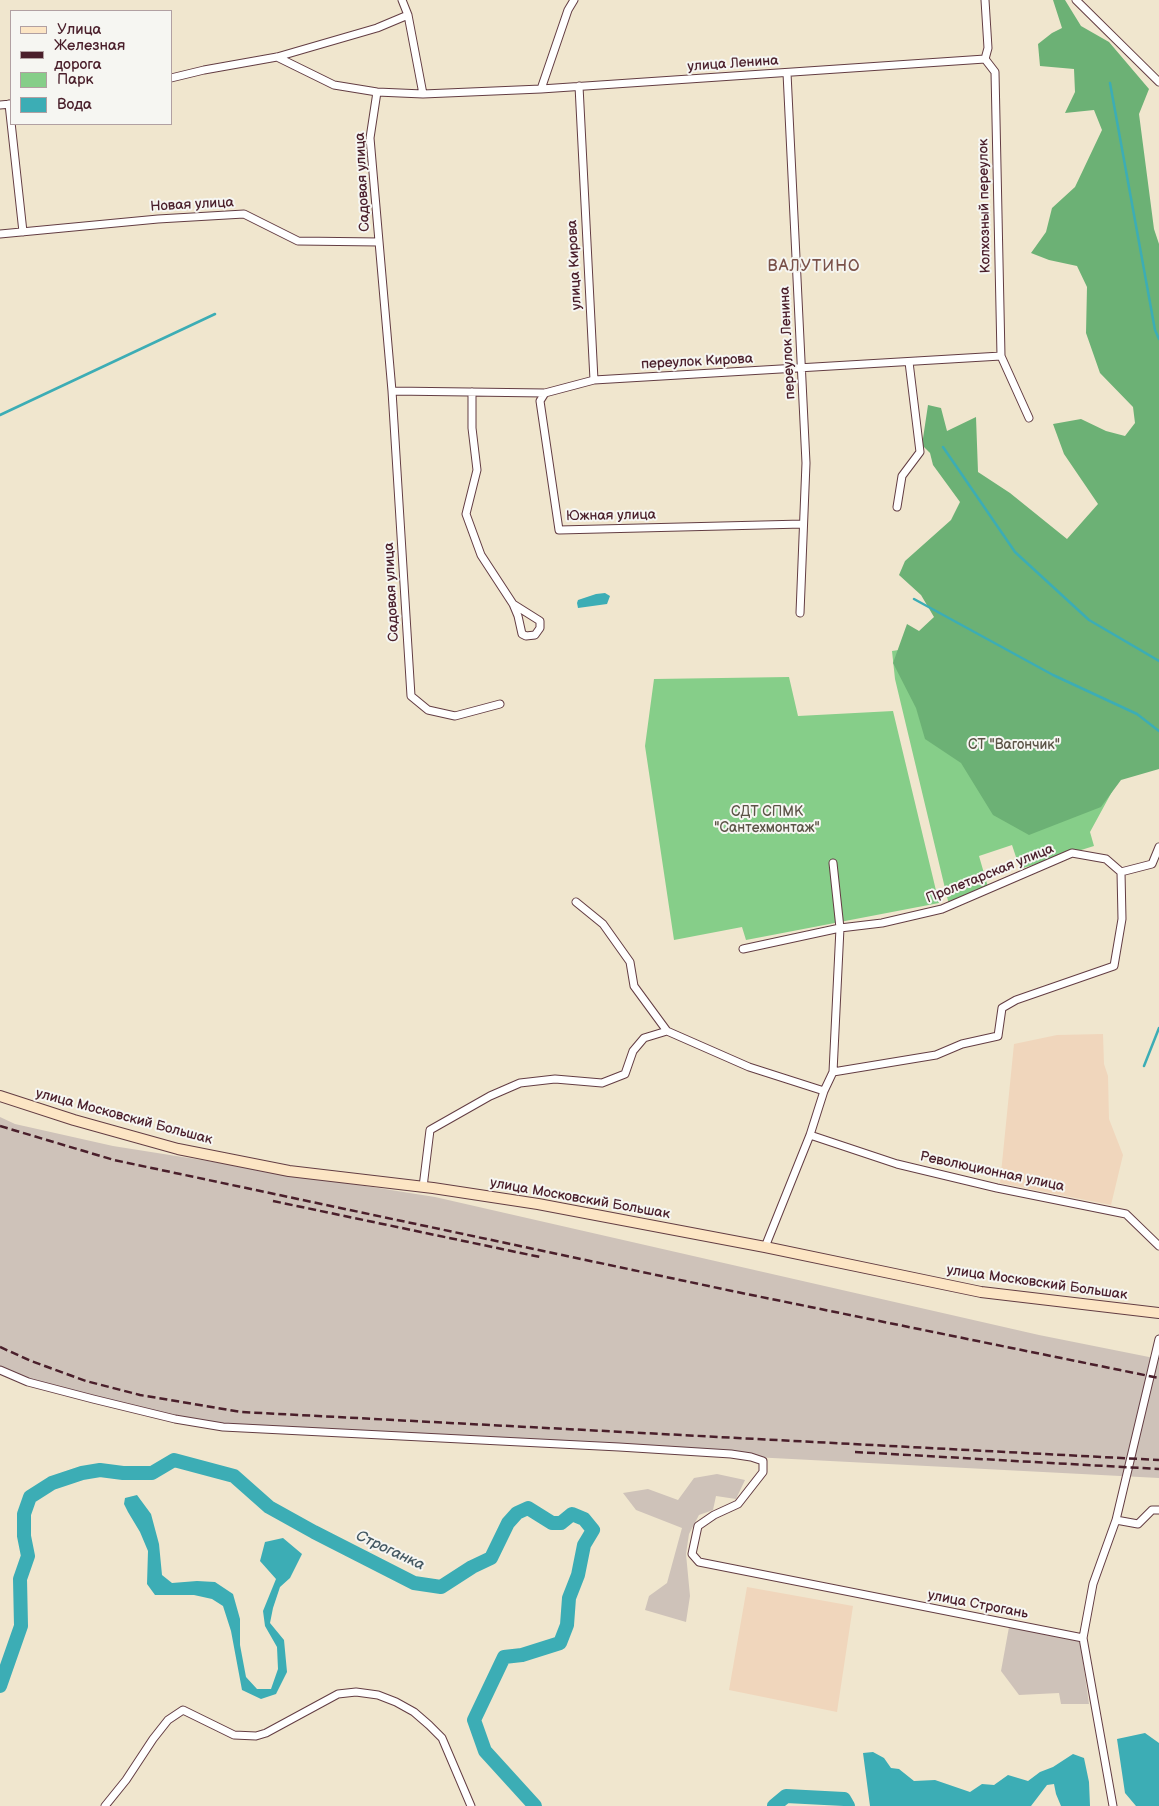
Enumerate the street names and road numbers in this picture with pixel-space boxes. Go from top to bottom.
street label: улица Ленина [687,52,779,76]
street label: Садовая улица [352,132,374,232]
street label: Колхозный переулок [975,138,995,274]
street label: Новая улица [150,194,234,216]
street label: улица Кирова [564,220,586,310]
street label: переулок Ленина [777,286,799,400]
street label: переулок Кирова [641,351,753,373]
street label: Южная улица [566,507,656,525]
street label: Садовая улица [381,542,403,642]
street label: Пролетарская улица [924,841,1056,907]
street label: улица Московский Большак [34,1085,214,1149]
street label: Революционная улица [918,1148,1066,1196]
street label: улица Московский Большак [489,1175,671,1223]
street label: улица Московский Большак [946,1262,1128,1304]
street label: улица Строгань [926,1587,1030,1623]

